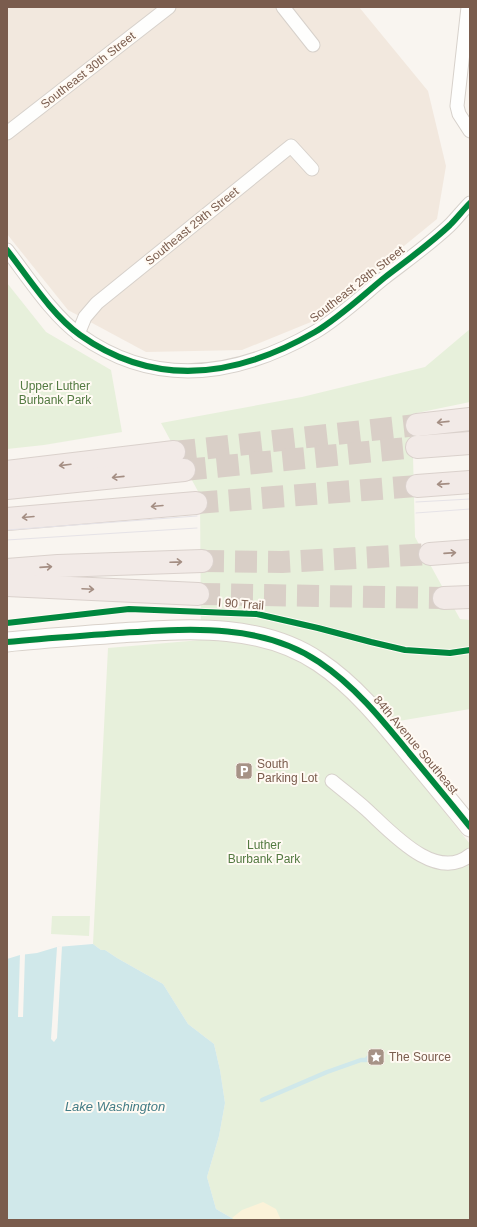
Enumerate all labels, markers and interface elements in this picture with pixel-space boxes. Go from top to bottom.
street label: Southeast 30th Street [38,28,139,111]
street label: Southeast 29th Street [142,184,242,268]
street label: Southeast 28th Street [307,242,408,325]
park label: Upper Luther Burbank Park [19,379,92,407]
one-way arrow [437,418,450,425]
one-way arrow [59,461,72,469]
one-way arrow [112,473,125,480]
one-way arrow [437,480,450,487]
one-way arrow [151,502,164,510]
one-way arrow [22,513,35,520]
one-way arrow [443,549,456,556]
one-way arrow [169,558,182,566]
one-way arrow [39,563,52,571]
one-way arrow [81,585,94,592]
street label: I 90 Trail [218,595,264,613]
street label: 84th Avenue Southeast [371,693,462,797]
place label: South Parking Lot [257,757,318,785]
parking icon: South Parking Lot [234,761,254,781]
park label: Luther Burbank Park [228,838,301,866]
place icon: The Source [366,1047,386,1067]
place label: The Source [389,1050,451,1064]
water label: Lake Washington [65,1099,165,1114]

